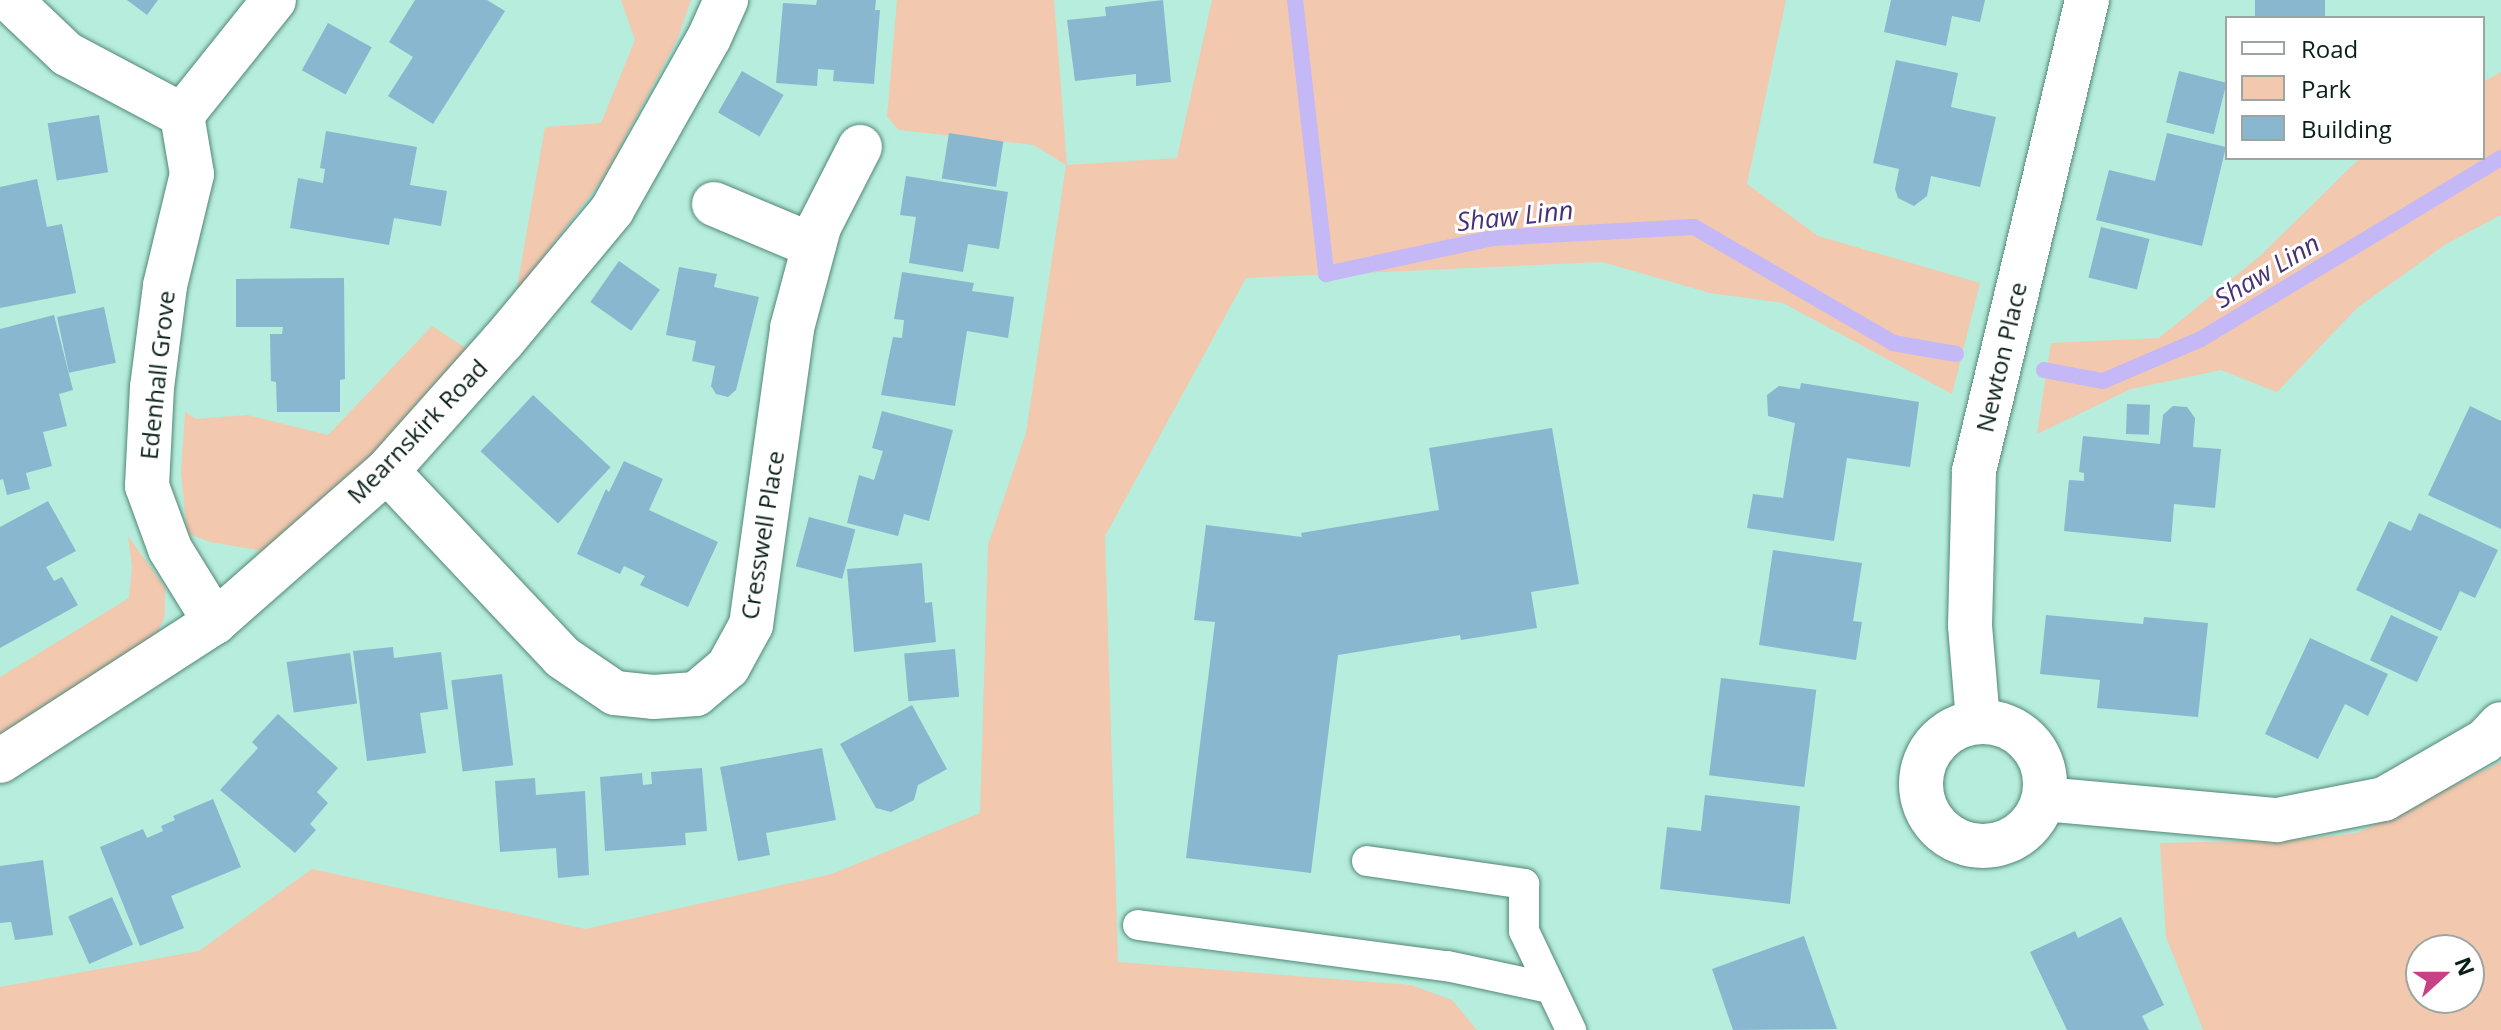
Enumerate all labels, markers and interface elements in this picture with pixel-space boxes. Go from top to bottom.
legend [2225,16,2485,160]
text: Road [2301,32,2358,65]
text: Park [2301,72,2351,105]
text: Building [2301,112,2392,145]
water label: Shaw Linn [1455,194,1575,238]
water label: Shaw Linn [2209,227,2325,315]
street label: Newton Place [1970,279,2032,435]
street label: Edenhall Grove [134,289,180,461]
street label: Mearnskirk Road [341,353,493,509]
street label: Cresswell Place [734,449,790,621]
north arrow [2405,934,2485,1014]
text: N [2448,952,2483,980]

